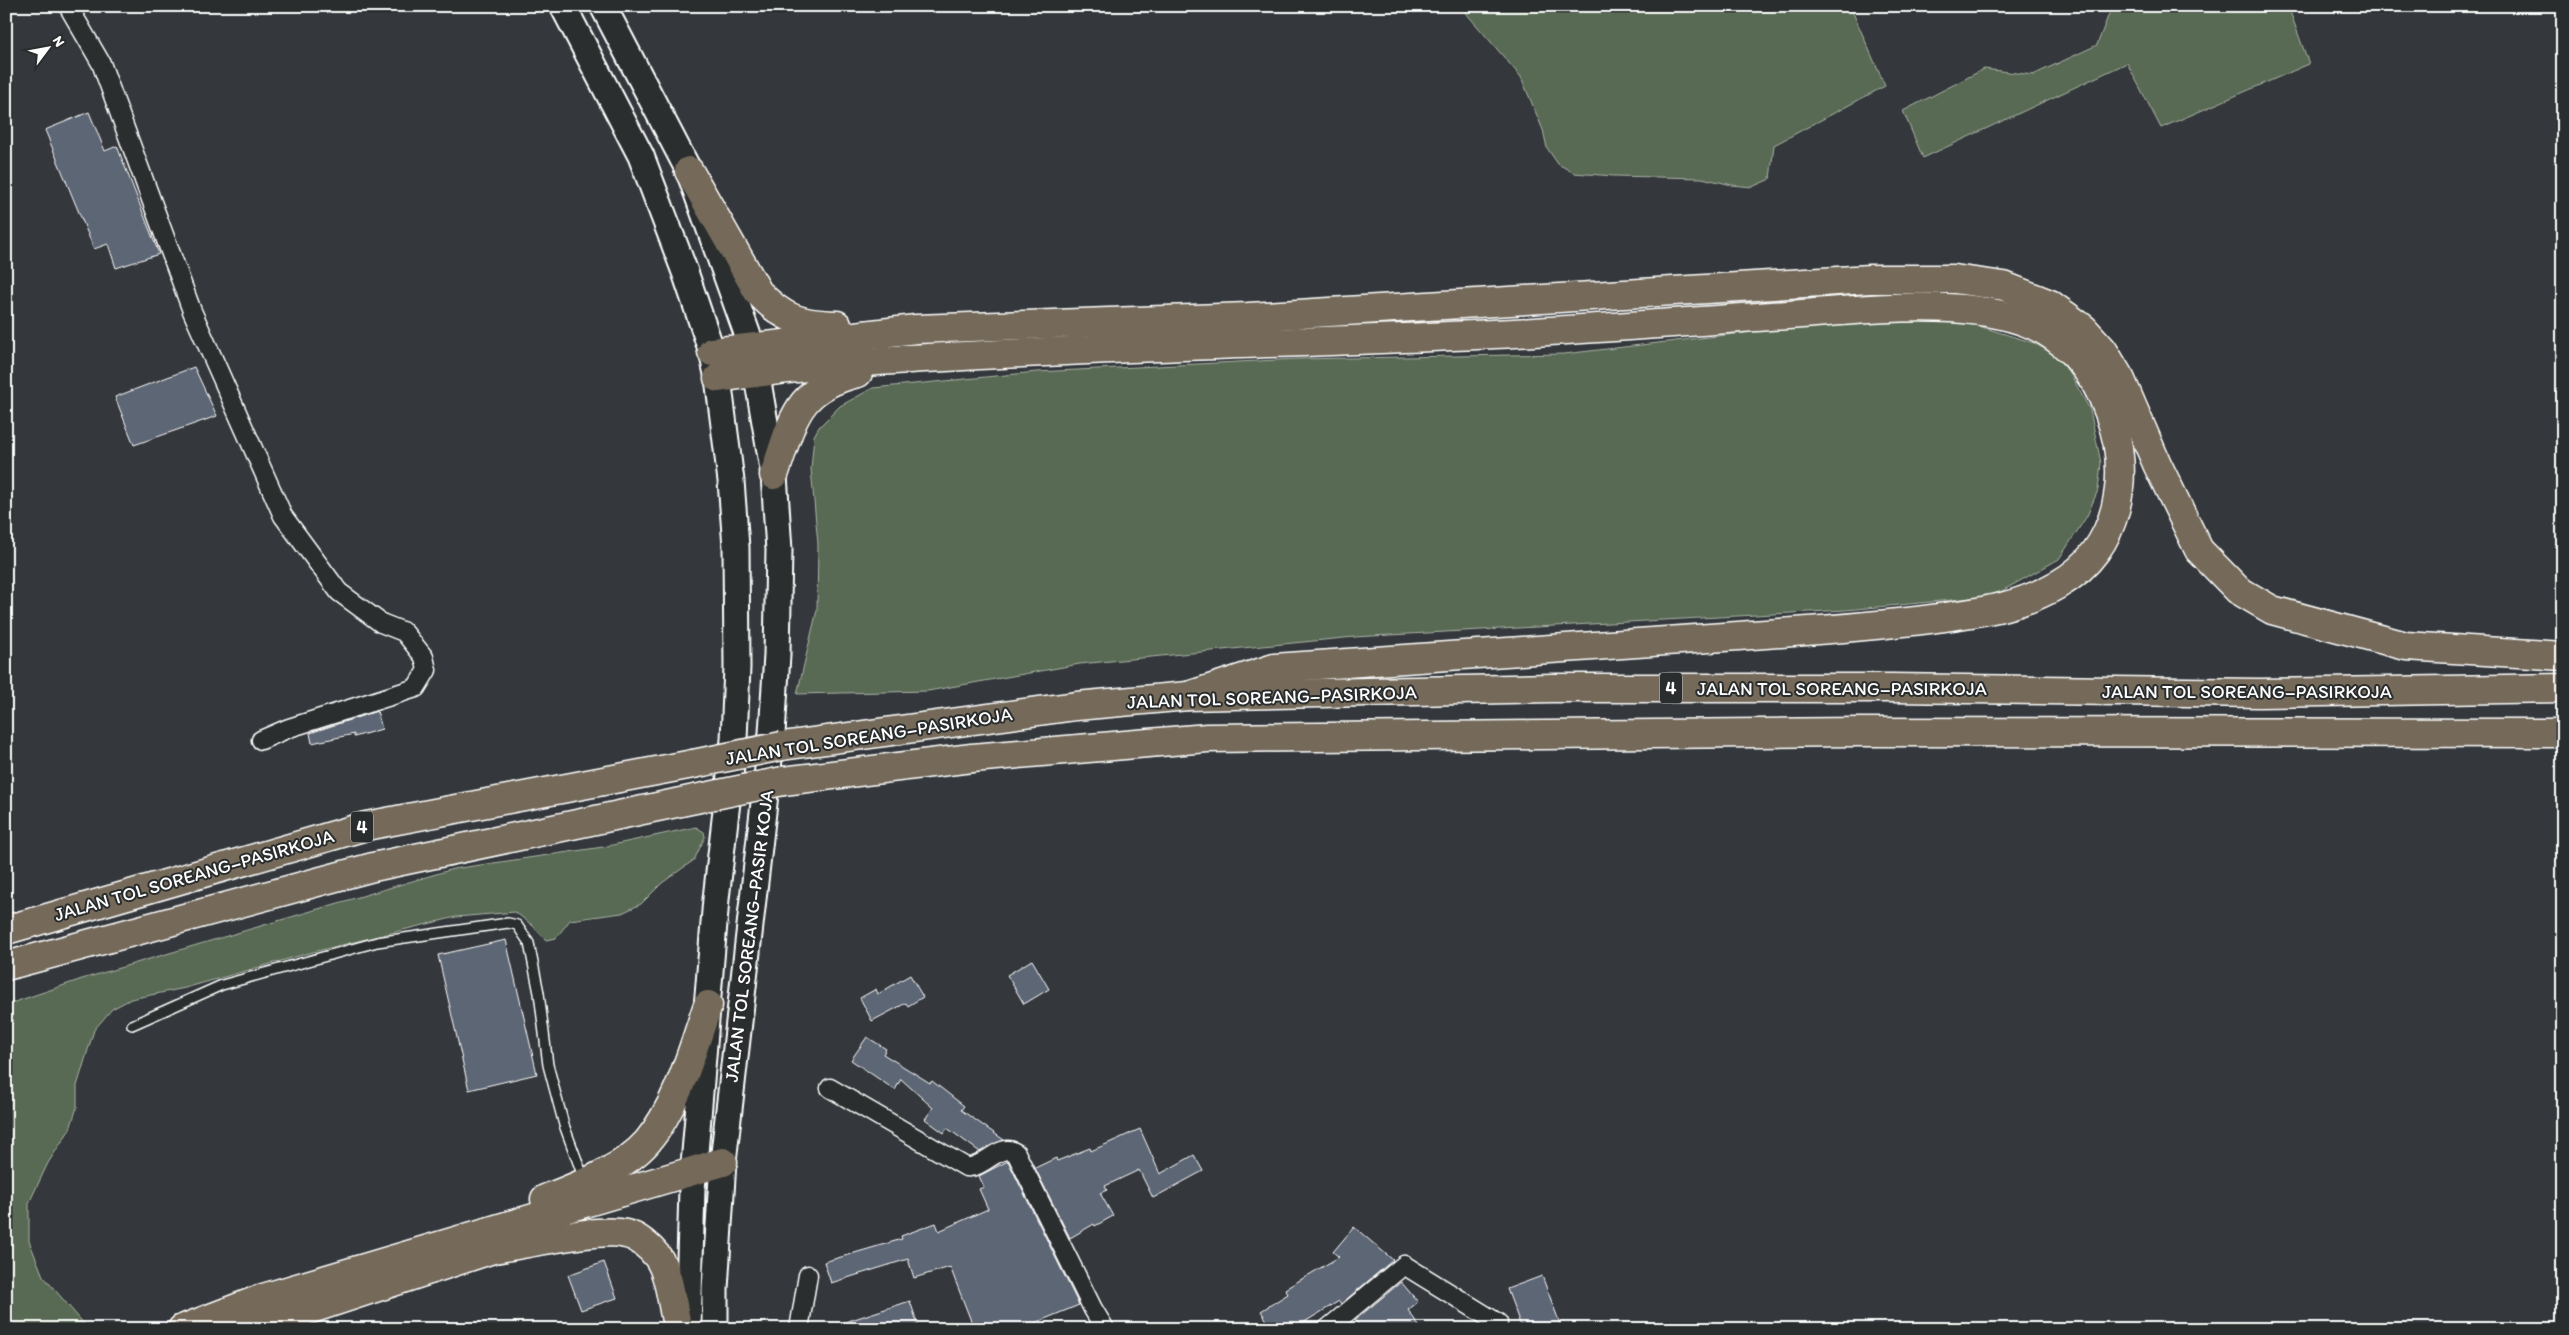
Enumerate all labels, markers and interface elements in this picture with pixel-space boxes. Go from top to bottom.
north arrow [22,22,72,72]
text: N [49,33,68,50]
road number: 4 [1660,672,1682,704]
street label: JALAN TOL SOREANG–PASIRKOJA [1697,677,1987,700]
street label: JALAN TOL SOREANG–PASIRKOJA [1127,680,1417,714]
street label: JALAN TOL SOREANG–PASIRKOJA [2102,680,2392,703]
street label: JALAN TOL SOREANG–PASIRKOJA [724,702,1014,770]
street label: JALAN TOL SOREANG–PASIR KOJA [720,789,778,1083]
road number: 4 [351,812,373,842]
street label: JALAN TOL SOREANG–PASIRKOJA [51,824,337,926]

